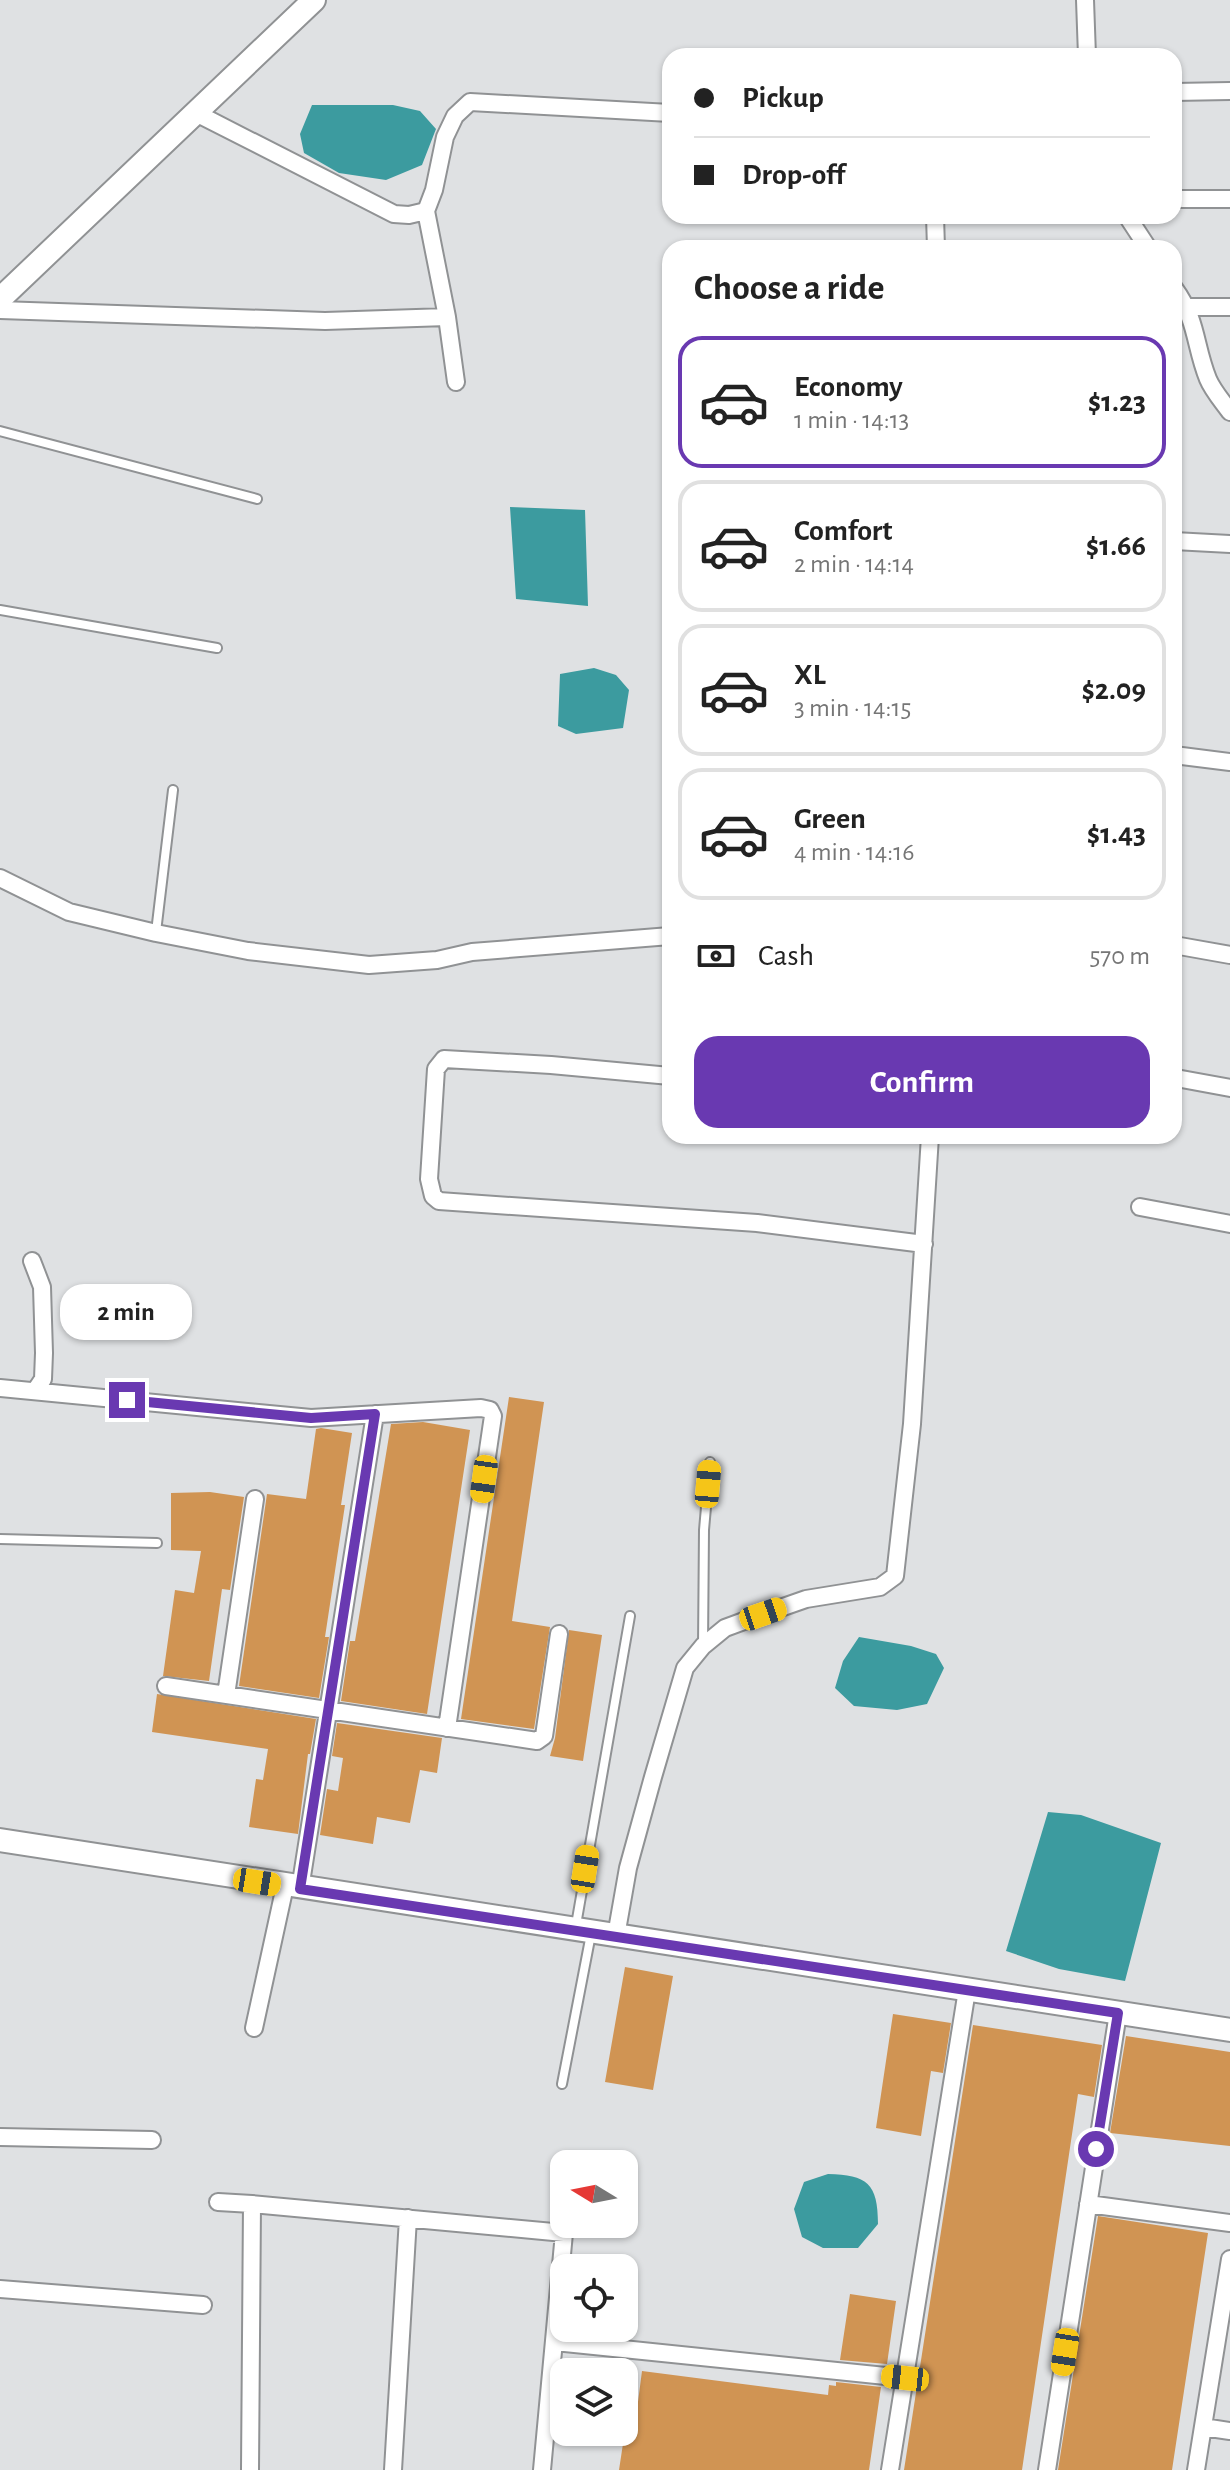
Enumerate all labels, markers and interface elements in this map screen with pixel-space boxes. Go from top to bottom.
text: Pickup [742,83,824,113]
text: Drop-off [742,160,845,190]
text: Choose a ride [694,270,884,306]
icon: car [698,366,770,438]
text: Economy [794,372,903,402]
text: $1.23 [1088,387,1146,417]
text: 1 min · 14:13 [794,407,909,433]
icon: car [698,510,770,582]
text: Comfort [794,516,893,546]
text: $1.66 [1086,531,1146,561]
text: 2 min · 14:14 [794,551,914,577]
icon: car [698,654,770,726]
text: XL [794,660,826,690]
text: $2.09 [1081,675,1146,705]
text: 3 min · 14:15 [794,695,911,721]
icon: car [698,798,770,870]
text: Green [794,804,866,834]
text: $1.43 [1087,819,1146,849]
text: 4 min · 14:16 [794,839,914,865]
icon: cash [694,934,738,978]
text: Cash [758,941,814,971]
text: 570 m [1089,943,1150,969]
button: Confirm [694,1036,1150,1128]
callout: 2 min [61,1284,193,1340]
text: 2 min [97,1299,155,1325]
route end [109,1382,145,1418]
car [469,1454,499,1504]
car [694,1459,722,1509]
car [736,1595,790,1633]
car [569,1843,601,1895]
car [231,1866,283,1898]
route start [1078,2131,1114,2167]
north arrow [550,2150,638,2238]
map controls [550,2150,638,2446]
button: locate [550,2254,638,2342]
car [1049,2326,1081,2378]
button: layers [550,2358,638,2446]
car [880,2364,930,2392]

